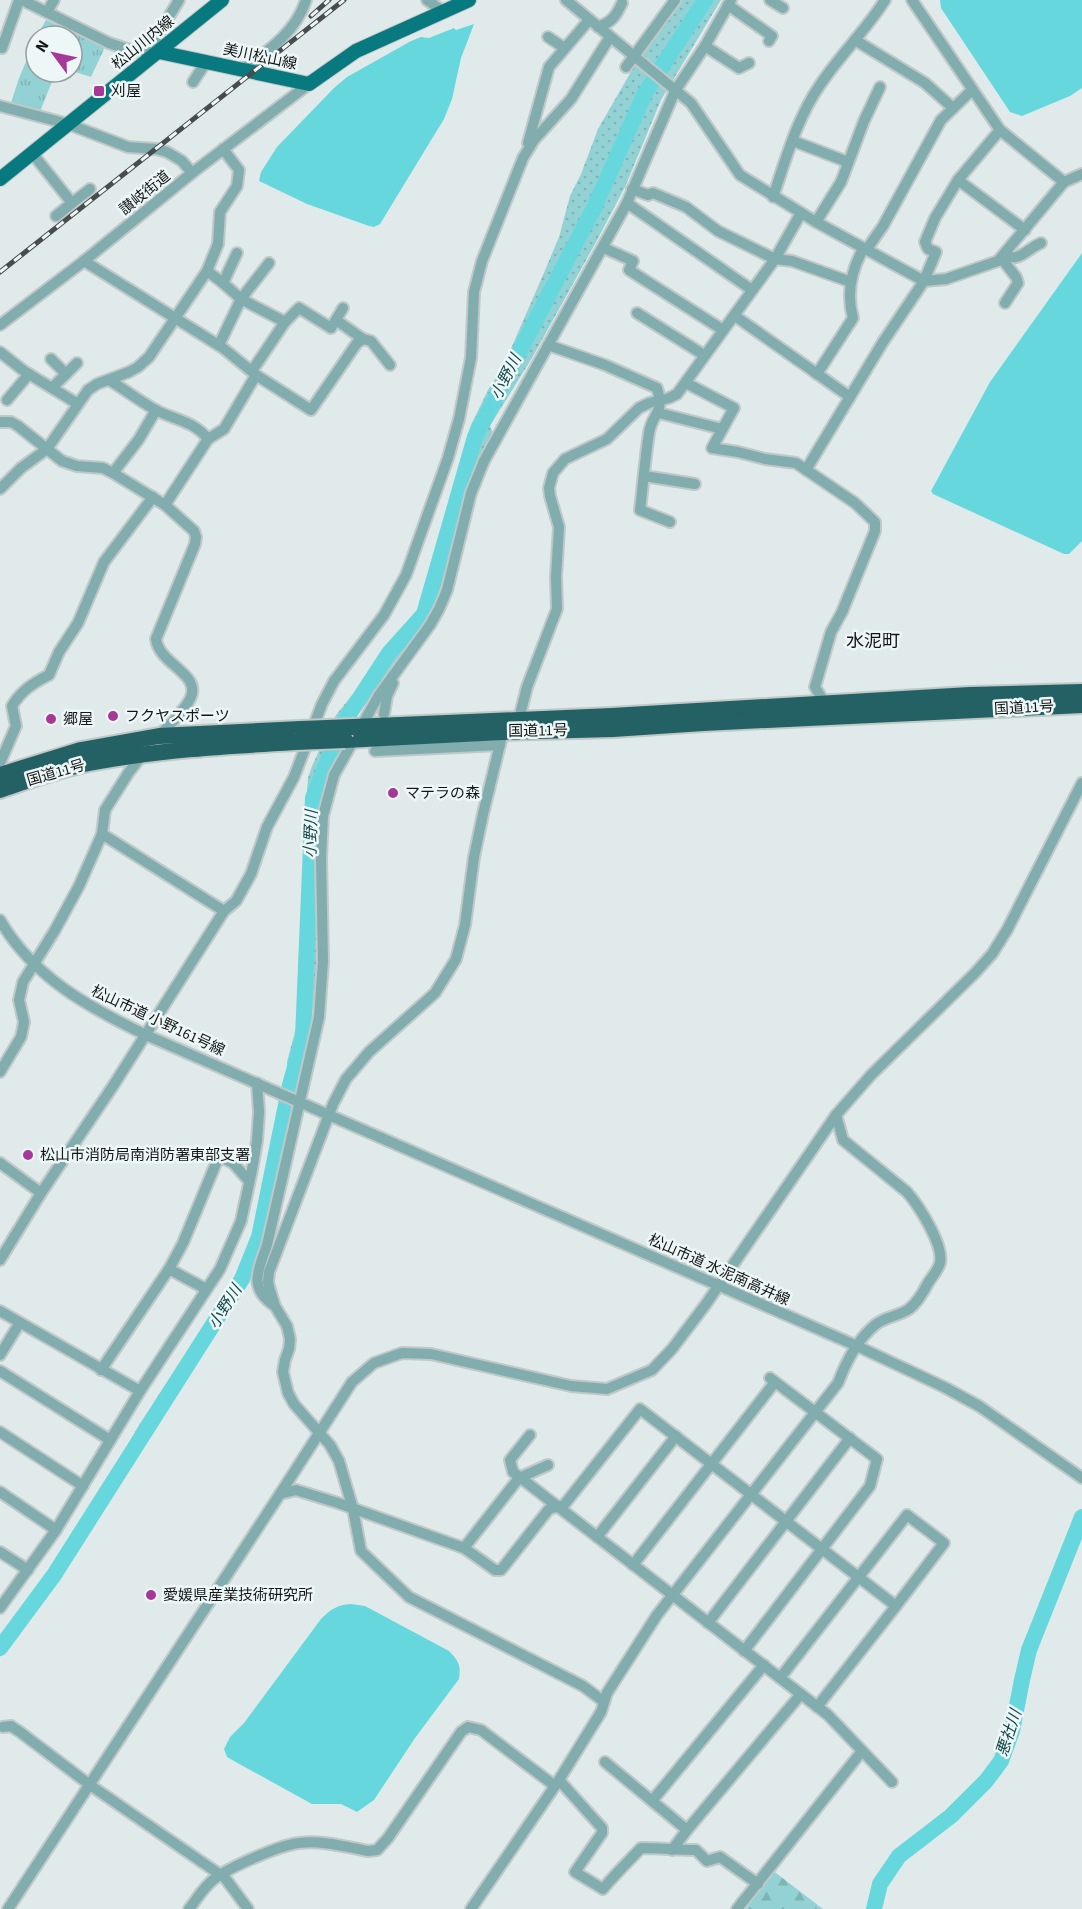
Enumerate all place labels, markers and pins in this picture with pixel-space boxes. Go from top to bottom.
place label: 刈屋 [111,81,141,102]
marker: 刈屋 [92,84,106,98]
place label: フクヤスポーツ [125,706,230,727]
place label: 郷屋 [63,709,93,730]
marker: フクヤスポーツ [106,709,120,723]
marker: 郷屋 [44,712,58,726]
place label: マテラの森 [405,783,480,804]
marker: マテラの森 [386,786,400,800]
place label: 松山市消防局南消防署東部支署 [40,1145,250,1166]
marker: 松山市消防局南消防署東部支署 [21,1148,35,1162]
place label: 愛媛県産業技術研究所 [163,1585,313,1606]
marker: 愛媛県産業技術研究所 [144,1588,158,1602]

